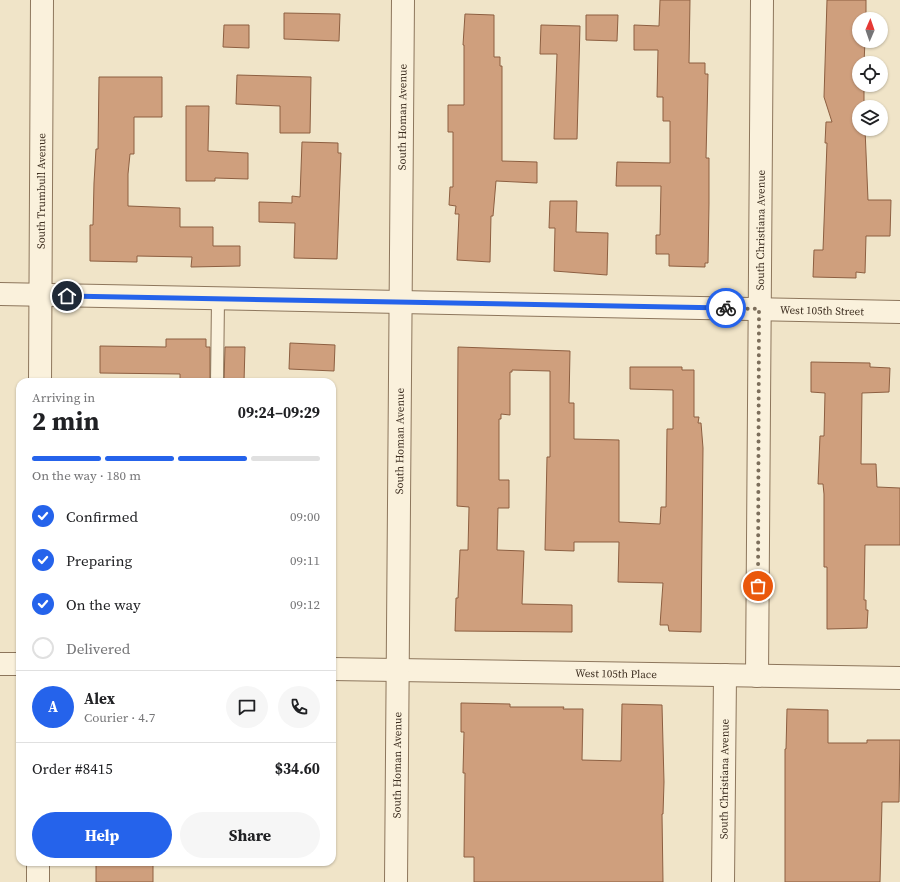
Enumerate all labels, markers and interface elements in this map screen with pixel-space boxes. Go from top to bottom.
north arrow [852,12,888,48]
map controls [852,12,888,136]
button: locate [852,56,888,92]
street label: South Homan Avenue [394,63,410,170]
button: layers [852,100,888,136]
street label: South Trumbull Avenue [33,133,49,249]
street label: South Christiana Avenue [752,169,768,290]
pin [50,279,84,313]
icon: home [56,285,78,307]
courier [706,288,746,328]
icon: bike [715,297,737,319]
street label: West 105th Street [780,302,864,319]
street label: South Homan Avenue [392,387,407,494]
text: Arriving in [32,389,95,406]
text: 09:24–09:29 [238,402,320,423]
text: 2 min [32,403,99,439]
text: On the way · 180 m [32,467,141,484]
icon: check [32,505,54,527]
text: Confirmed [66,506,138,527]
text: 09:00 [290,508,320,525]
icon: check [32,549,54,571]
text: Preparing [66,550,132,571]
text: 09:11 [290,552,320,569]
pin [741,569,775,603]
icon: bag [747,575,769,597]
icon: check [32,593,54,615]
text: On the way [66,594,141,615]
text: 09:12 [290,596,320,613]
text: Delivered [66,638,130,659]
street label: West 105th Place [575,665,657,682]
button: chat [226,686,268,728]
button: phone [278,686,320,728]
text: Alex [84,688,115,709]
text: A [48,696,58,717]
text: Courier · 4.7 [84,709,155,726]
street label: South Homan Avenue [389,711,405,818]
street label: South Christiana Avenue [716,718,732,839]
text: Order #8415 [32,758,113,779]
text: $34.60 [275,758,320,779]
button: Help [32,812,172,858]
button: Share [180,812,320,858]

